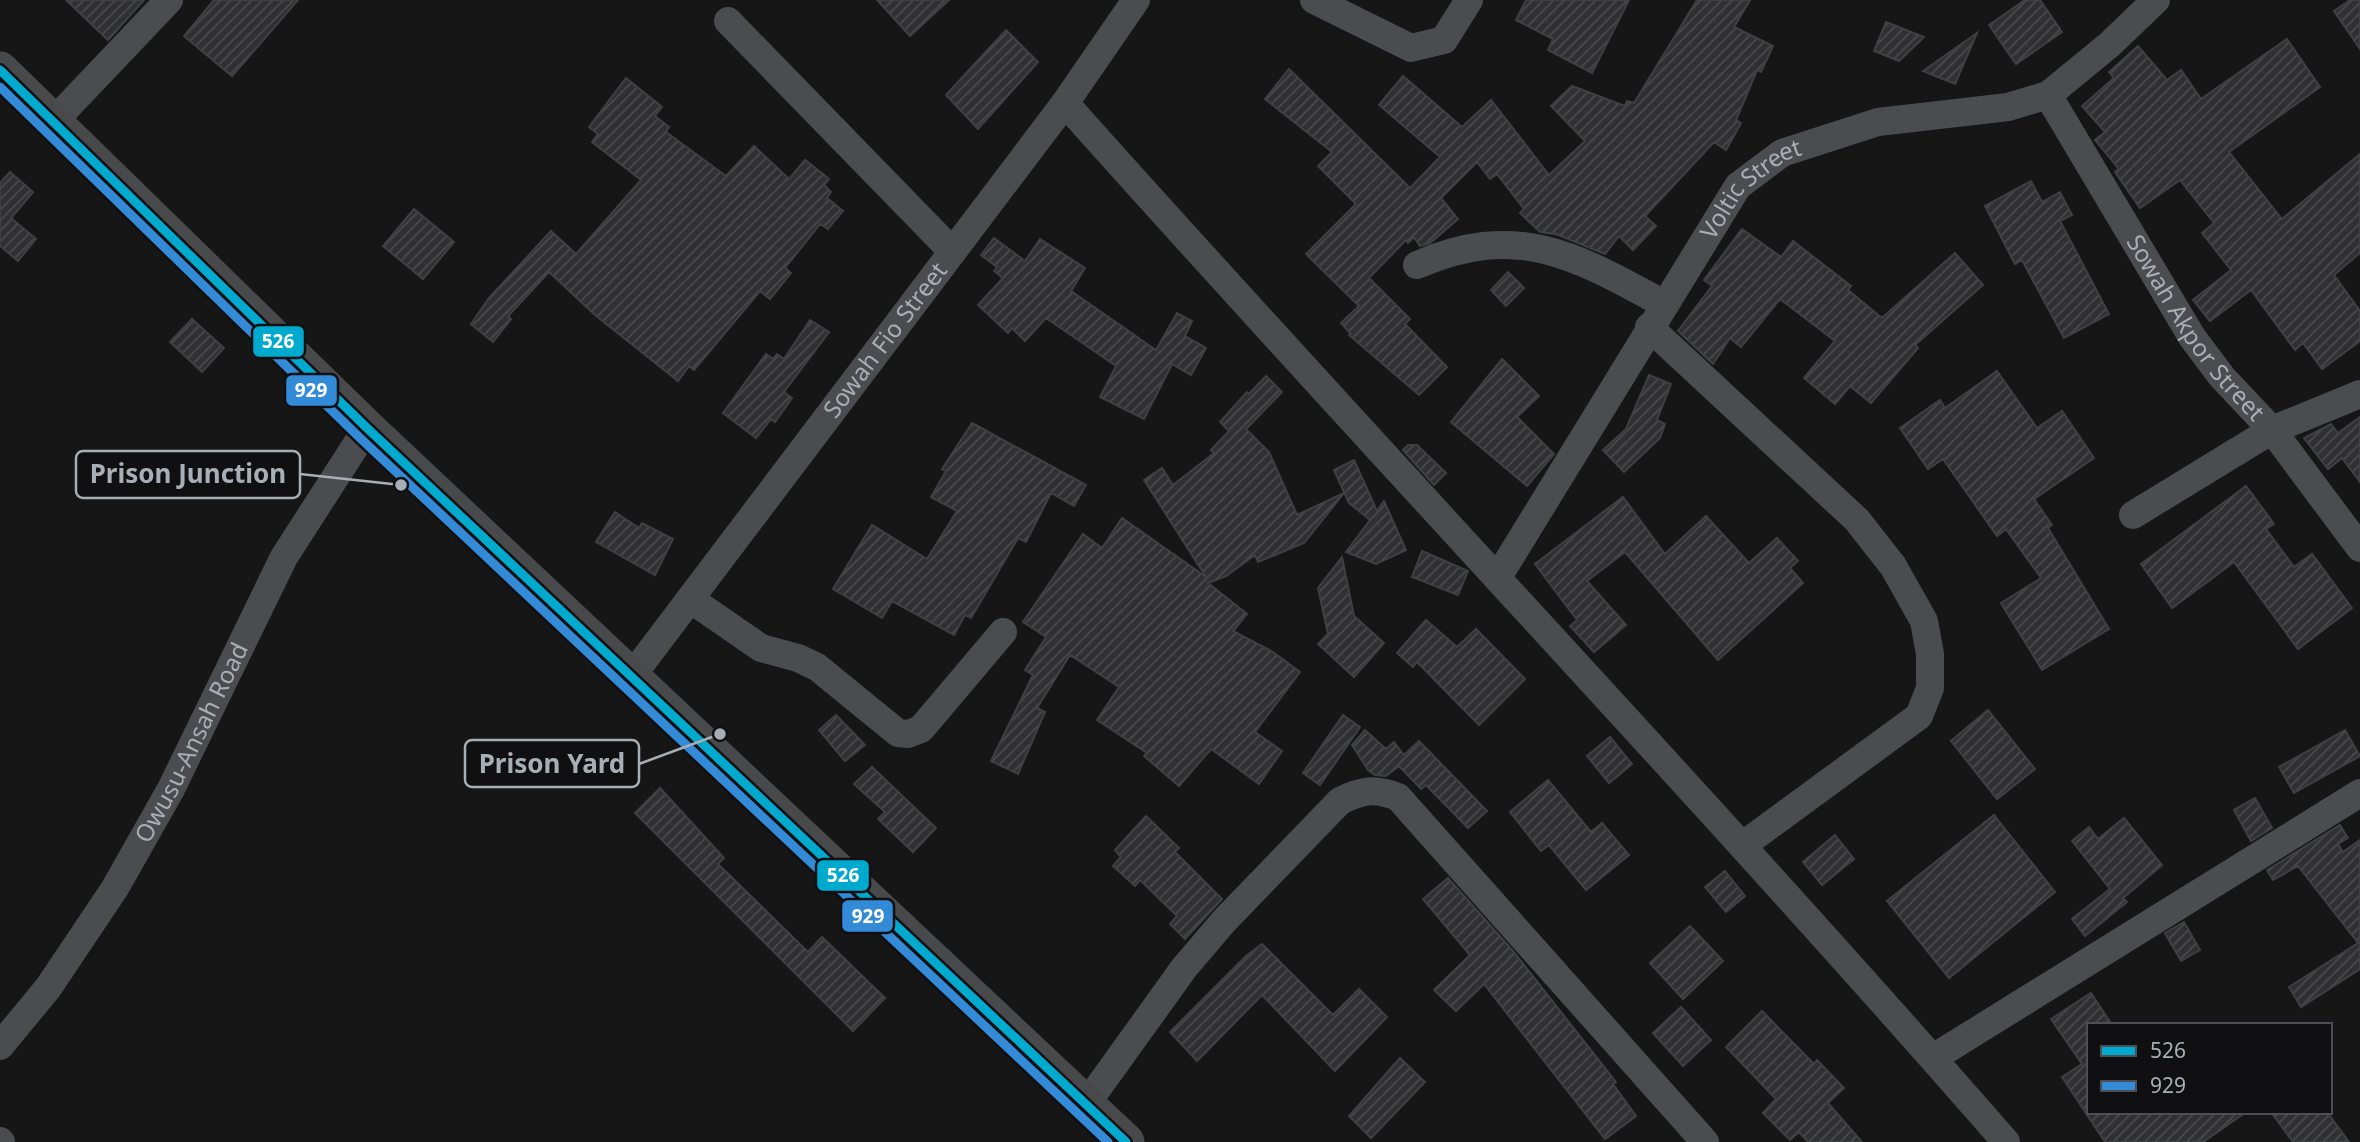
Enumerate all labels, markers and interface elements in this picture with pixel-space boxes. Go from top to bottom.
street label: Voltic Street [1691,130,1805,245]
street label: Sowah Akpor Street [2120,228,2273,428]
street label: Sowah Fio Street [815,255,954,424]
line badge: 526 [252,325,305,358]
text: 526 [262,328,294,354]
line badge: 929 [285,374,338,407]
text: 929 [295,377,327,403]
callout: Prison Junction [76,451,300,498]
text: Prison Junction [90,455,286,491]
street label: Owusu-Ansah Road [126,637,255,848]
callout: Prison Yard [465,740,639,787]
text: Prison Yard [479,745,625,781]
line badge: 526 [816,859,870,892]
text: 526 [827,862,859,888]
line badge: 929 [841,899,894,933]
text: 929 [852,903,884,929]
legend [2087,1023,2332,1114]
text: 526 [2150,1036,2186,1064]
text: 929 [2150,1071,2186,1099]

